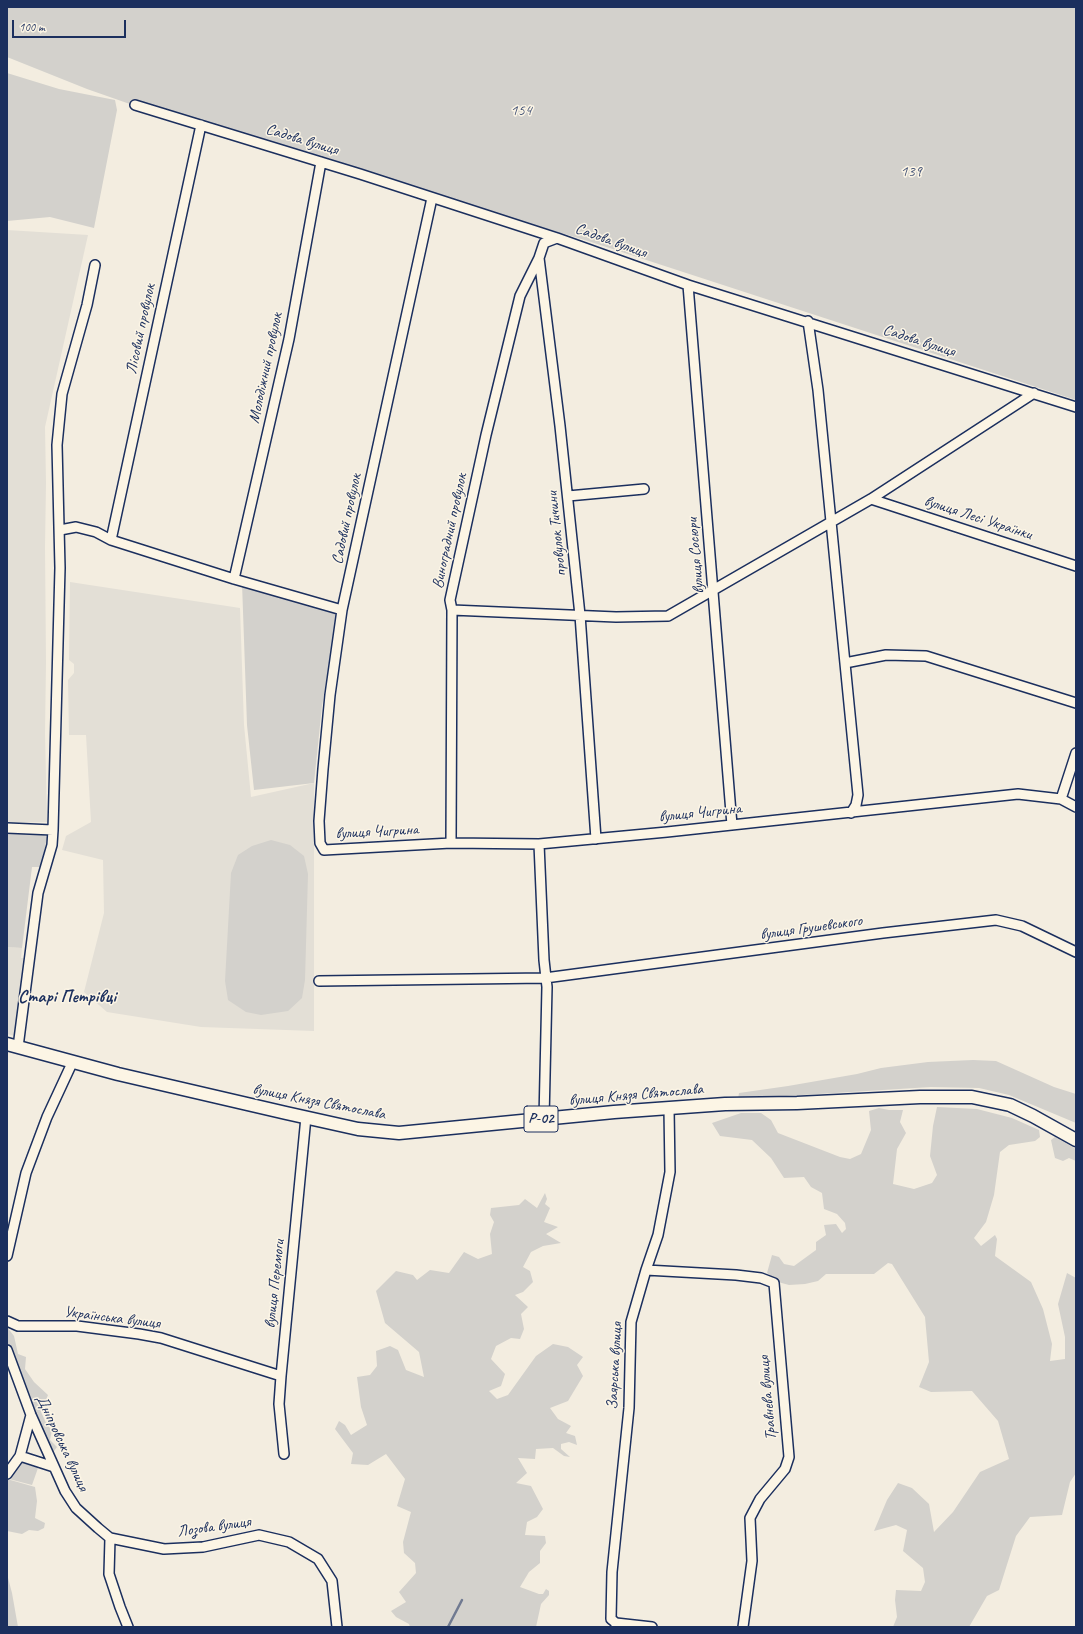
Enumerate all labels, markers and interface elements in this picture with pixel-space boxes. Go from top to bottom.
scale bar [14,12,128,38]
text: 100 m [19,19,45,35]
park label: 154 [510,101,532,121]
street label: Садова вулиця [263,120,341,160]
park label: 139 [900,162,922,182]
street label: Садова вулиця [573,219,649,263]
street label: Лісовий провулок [122,282,160,376]
street label: Молодіжний провулок [245,311,287,425]
street label: Садова вулиця [880,320,958,362]
street label: Садовий провулок [328,472,366,566]
street label: Виноградний провулок [428,472,472,590]
street label: провулок Тичини [543,491,571,577]
street label: вулиця Лесі Українки [922,492,1034,544]
street label: вулиця Сосюри [683,517,709,595]
street label: вулиця Чигрина [658,799,742,827]
street label: вулиця Чигрина [335,820,419,844]
street label: вулиця Грушевського [759,911,863,945]
district label: Старі Петрівці [18,986,116,1008]
street label: вулиця Князя Святослава [251,1080,387,1124]
street label: вулиця Князя Святослава [568,1080,704,1110]
road number: Р-02 [524,1106,558,1132]
street label: вулиця Перемоги [261,1239,289,1329]
street label: Українська вулиця [63,1303,161,1333]
street label: Заярська вулиця [603,1322,627,1410]
street label: Травнева вулиця [755,1355,781,1441]
street label: Дніпровська вулиця [31,1392,93,1494]
street label: Лозова вулиця [176,1512,252,1542]

